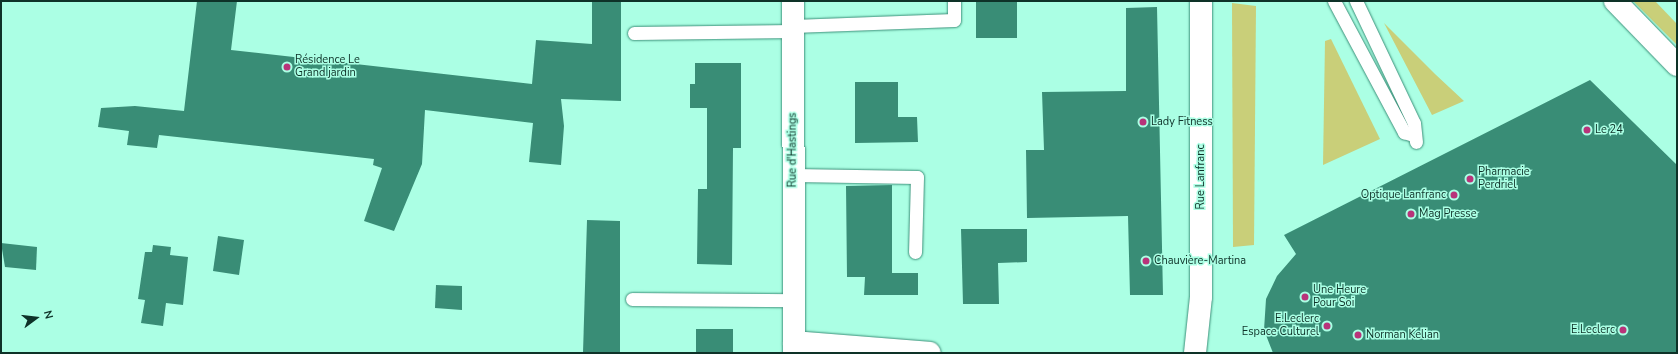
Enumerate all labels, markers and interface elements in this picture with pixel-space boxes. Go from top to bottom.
place label: Résidence Le Grand jardin [295,54,360,80]
marker: Résidence Le Grand jardin [282,62,292,72]
street label: Rue d'Hastings [786,113,800,187]
place label: Lady Fitness [1151,115,1213,129]
marker: Lady Fitness [1138,117,1148,127]
place label: Le 24 [1595,123,1623,137]
marker: Le 24 [1582,125,1592,135]
street label: Rue Lanfranc [1194,145,1208,209]
place label: Pharmacie Perdriel [1478,166,1530,192]
marker: Pharmacie Perdriel [1465,174,1475,184]
place label: Optique Lanfranc [1361,188,1446,202]
marker: Optique Lanfranc [1449,190,1459,200]
place label: Mag Presse [1419,207,1477,221]
marker: Mag Presse [1406,209,1416,219]
place label: Chauvière-Martina [1154,254,1246,268]
marker: Chauvière-Martina [1141,256,1151,266]
place label: Une Heure Pour Soi [1313,284,1366,310]
marker: Une Heure Pour Soi [1300,292,1310,302]
north arrow [16,298,56,338]
text: N [40,309,56,321]
place label: E.Leclerc Espace Culturel [1242,313,1319,339]
marker: E.Leclerc Espace Culturel [1322,321,1332,331]
place label: E.Leclerc [1571,323,1615,337]
marker: E.Leclerc [1618,325,1628,335]
place label: Norman Kelian [1366,328,1439,342]
marker: Norman Kelian [1353,330,1363,340]

